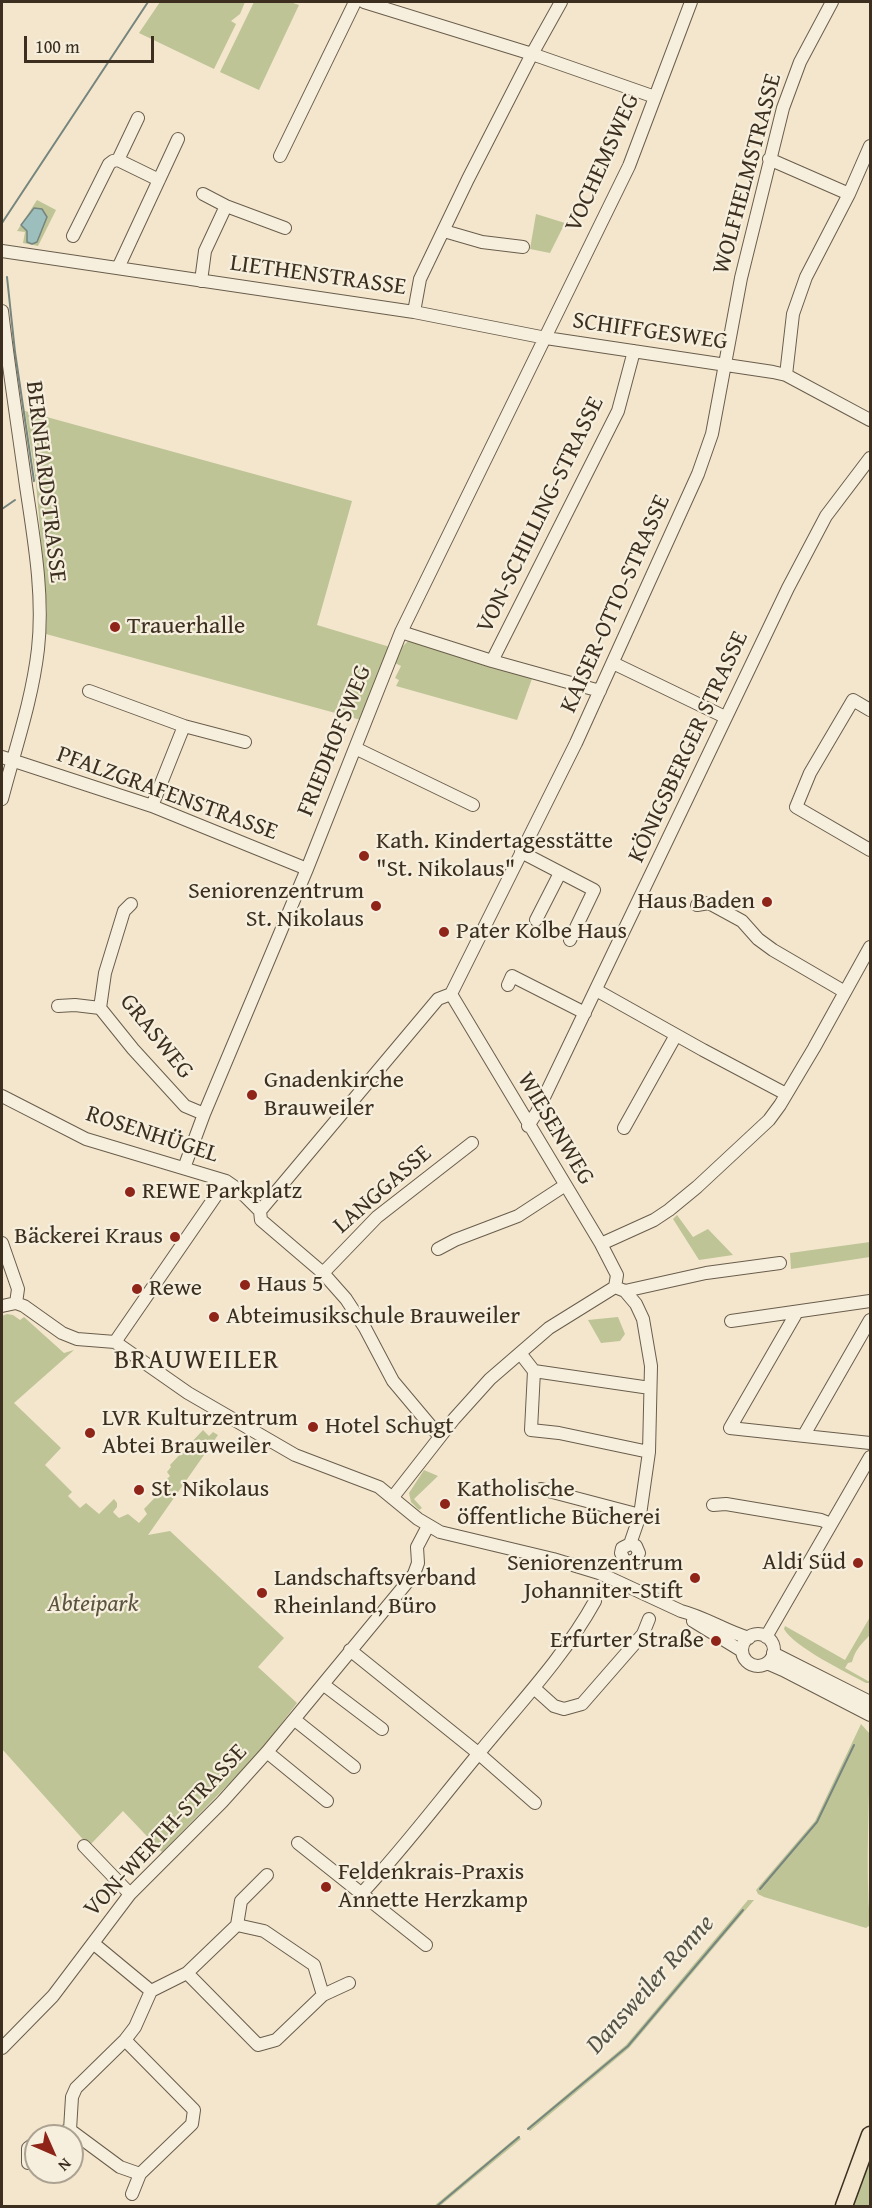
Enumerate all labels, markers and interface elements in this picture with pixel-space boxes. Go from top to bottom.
scale bar [27,24,158,62]
text: 100 m [35,33,80,60]
street label: WOLFHELMSTRASSE [707,71,789,277]
street label: VOCHEMSWEG [560,89,646,237]
street label: LIETHENSTRASSE [228,249,408,303]
street label: SCHIFFGESWEG [571,307,729,357]
street label: BERNHARDSTRASSE [18,379,72,585]
street label: VON-SCHILLING-STRASSE [471,392,611,638]
street label: KAISER-OTTO-STRASSE [555,491,677,717]
place label: Trauerhalle [127,613,245,641]
marker: Trauerhalle [108,620,122,634]
street label: KÖNIGSBERGER STRASSE [623,627,755,867]
street label: FRIEDHOFSWEG [292,661,378,821]
street label: PFALZGRAFENSTRASSE [53,741,281,847]
place label: Kath. Kindertagesstätte "St. Nikolaus" [376,828,613,884]
marker: Kath. Kindertagesstätte "St. Nikolaus" [357,849,371,863]
place label: Seniorenzentrum St. Nikolaus [188,878,364,934]
place label: Haus Baden [637,888,755,916]
marker: Haus Baden [760,895,774,909]
marker: Seniorenzentrum St. Nikolaus [369,899,383,913]
place label: Pater Kolbe Haus [456,918,627,946]
marker: Pater Kolbe Haus [437,925,451,939]
street label: GRASWEG [113,989,199,1085]
place label: Gnadenkirche Brauweiler [264,1067,404,1123]
street label: WIESENWEG [510,1068,600,1190]
marker: Gnadenkirche Brauweiler [245,1088,259,1102]
street label: ROSENHÜGEL [82,1100,222,1170]
street label: LANGGASSE [328,1140,438,1240]
place label: REWE Parkplatz [142,1178,302,1206]
marker: REWE Parkplatz [123,1185,137,1199]
place label: Bäckerei Kraus [14,1223,163,1251]
marker: Bäckerei Kraus [168,1230,182,1244]
place label: Haus 5 [257,1271,324,1299]
place label: Rewe [149,1275,202,1303]
marker: Haus 5 [238,1278,252,1292]
marker: Rewe [130,1282,144,1296]
place label: Abteimusikschule Brauweiler [226,1303,520,1331]
marker: Abteimusikschule Brauweiler [207,1310,221,1324]
district label: BRAUWEILER [114,1345,280,1377]
place label: LVR Kulturzentrum Abtei Brauweiler [102,1405,298,1461]
place label: Hotel Schugt [325,1413,454,1441]
marker: Hotel Schugt [306,1420,320,1434]
marker: LVR Kulturzentrum Abtei Brauweiler [83,1426,97,1440]
place label: St. Nikolaus [151,1476,269,1504]
place label: Katholische öffentliche Bücherei [457,1476,661,1532]
marker: St. Nikolaus [132,1483,146,1497]
marker: Katholische öffentliche Bücherei [438,1497,452,1511]
place label: Aldi Süd [762,1549,846,1577]
place label: Seniorenzentrum Johanniter-Stift [507,1550,683,1606]
marker: Aldi Süd [851,1556,865,1570]
place label: Landschaftsverband Rheinland, Büro [274,1565,476,1621]
marker: Seniorenzentrum Johanniter-Stift [688,1571,702,1585]
marker: Landschaftsverband Rheinland, Büro [255,1586,269,1600]
park label: Abteipark [48,1591,138,1619]
place label: Erfurter Straße [550,1627,704,1655]
marker: Erfurter Straße [709,1634,723,1648]
street label: VON-WERTH-STRASSE [78,1739,254,1923]
place label: Feldenkrais-Praxis Annette Herzkamp [338,1859,528,1915]
marker: Feldenkrais-Praxis Annette Herzkamp [319,1880,333,1894]
water label: Dansweiler Ronne [580,1909,722,2061]
north arrow [24,2124,84,2184]
text: N [53,2153,78,2178]

